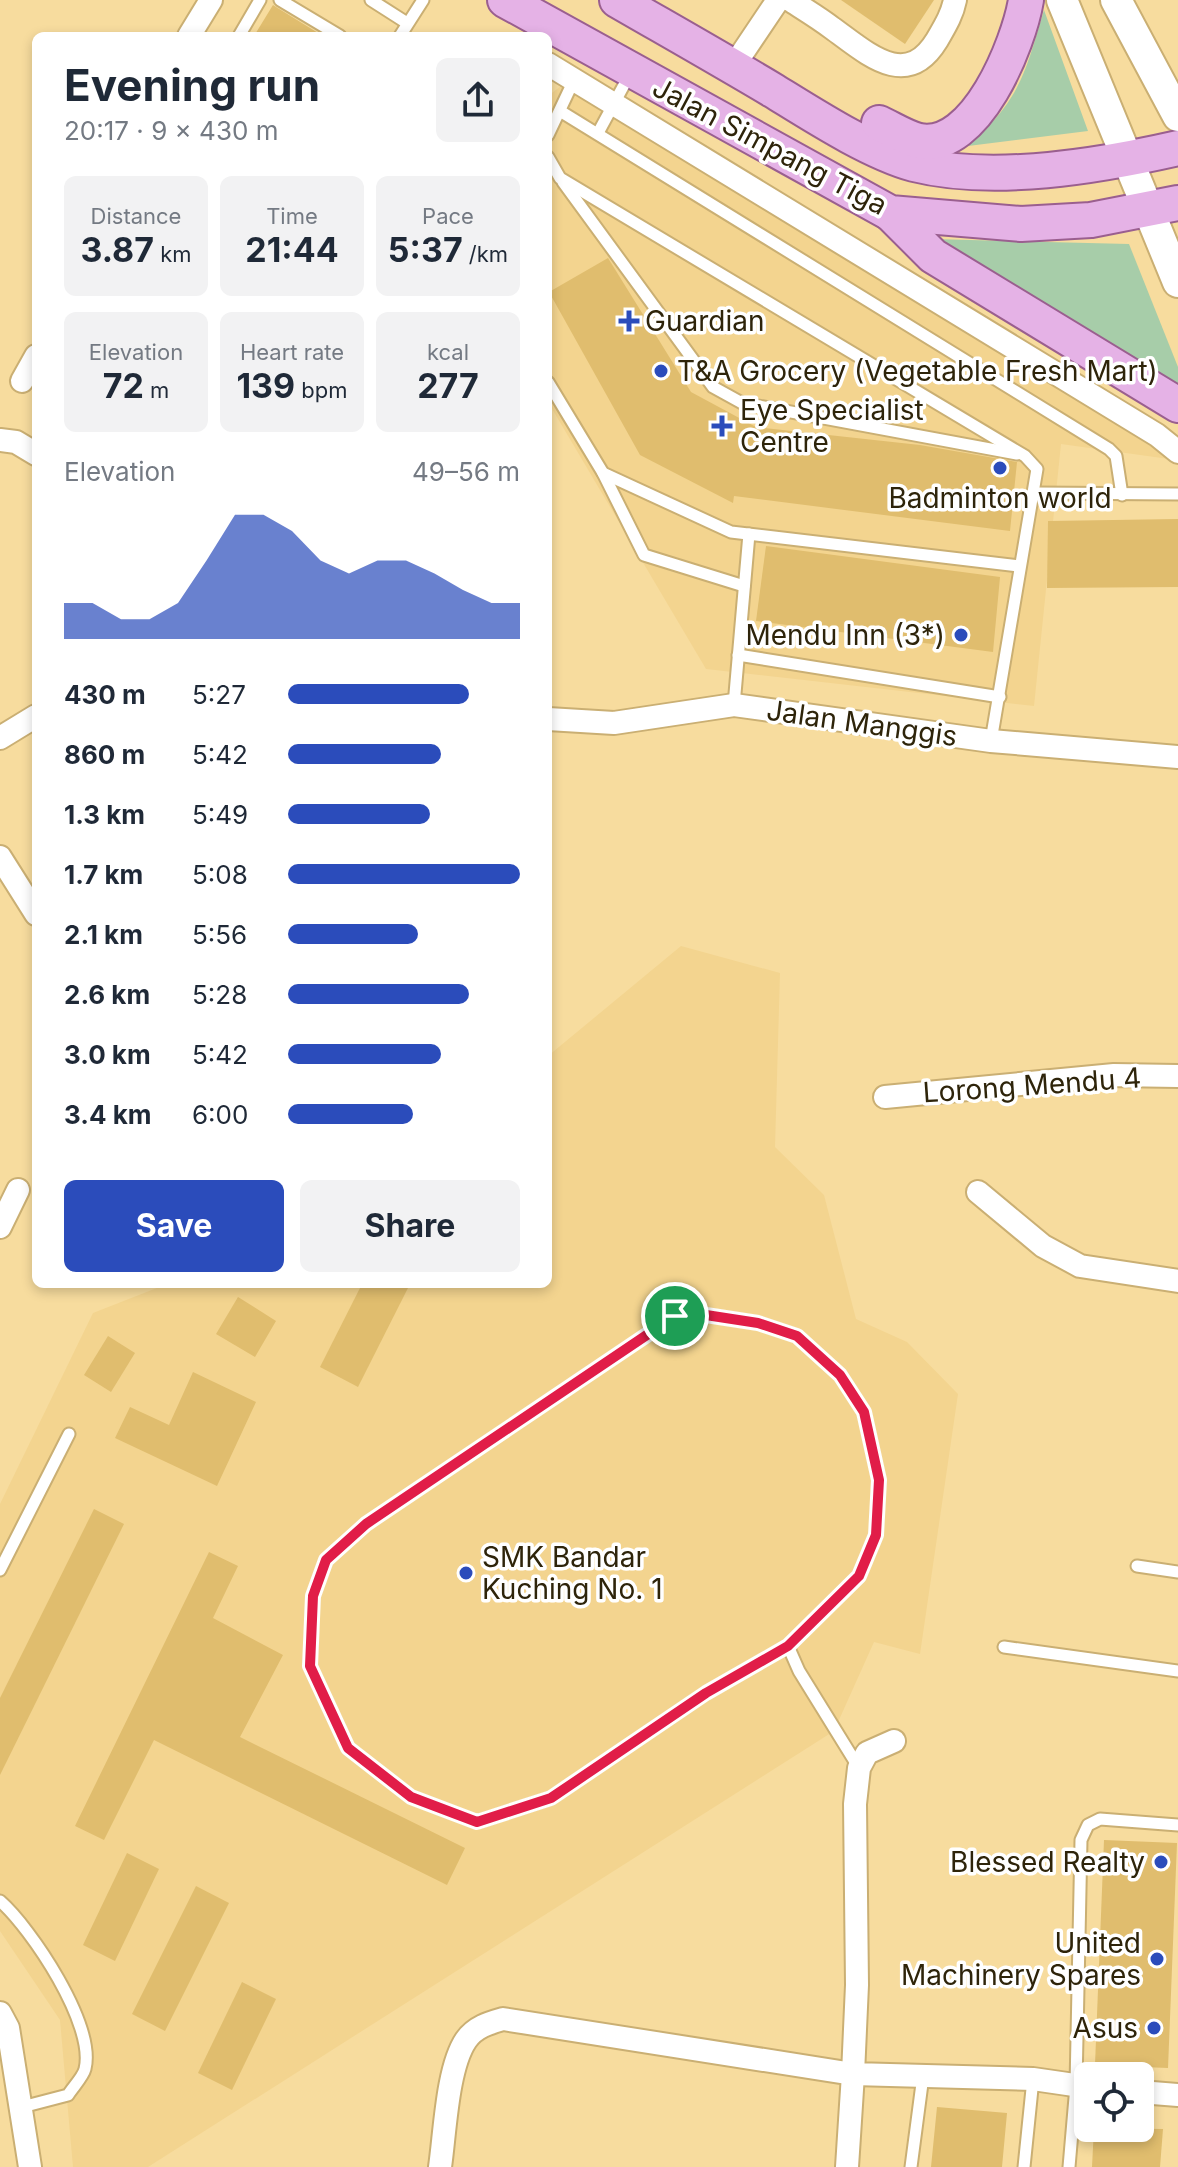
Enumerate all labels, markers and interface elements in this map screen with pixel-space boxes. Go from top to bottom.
text: Evening run [64,58,320,112]
button: share [436,58,520,142]
street label: Jalan Simpang Tiga [647,70,893,222]
text: 20:17 · 9 × 430 m [64,115,278,146]
text: Distance [91,203,181,229]
text: Time [266,203,318,229]
text: Pace [422,203,474,229]
text: 3.87 [80,229,154,270]
text: 21:44 [245,229,339,270]
text: 5:37 [388,229,463,270]
text: km [154,241,192,267]
text: /km [463,241,508,267]
place label: Guardian [645,304,764,338]
marker: Guardian [620,312,638,330]
text: Elevation [89,339,183,365]
text: Heart rate [240,339,344,365]
text: kcal [427,339,469,365]
place label: T&A Grocery (Vegetable Fresh Mart) [677,354,1158,388]
marker: T&A Grocery (Vegetable Fresh Mart) [652,362,670,380]
text: 72 [103,365,144,406]
text: 139 [236,365,295,406]
text: 277 [417,365,479,406]
text: m [144,377,169,403]
text: bpm [295,377,348,403]
place label: Eye Specialist Centre [740,393,924,459]
marker: Eye Specialist Centre [711,415,733,437]
text: Elevation [64,456,175,487]
text: 49–56 m [412,456,520,487]
marker: Badminton world [991,459,1009,477]
place label: Badminton world [888,481,1112,515]
place label: Mendu Inn (3*) [745,618,945,652]
marker: Mendu Inn (3*) [952,626,970,644]
text: 430 m [64,679,146,710]
text: 5:27 [192,679,246,710]
street label: Jalan Manggis [765,693,959,753]
text: 860 m [64,739,145,770]
text: 5:42 [192,739,248,770]
text: 1.3 km [64,799,145,830]
text: 5:49 [192,799,248,830]
text: 1.7 km [64,859,143,890]
text: 5:08 [192,859,248,890]
text: 2.1 km [64,919,143,950]
text: 5:56 [192,919,247,950]
text: 2.6 km [64,979,150,1010]
text: 5:28 [192,979,247,1010]
text: 3.0 km [64,1039,151,1070]
text: 5:42 [192,1039,248,1070]
street label: Lorong Mendu 4 [922,1060,1142,1110]
text: 3.4 km [64,1099,151,1130]
text: 6:00 [192,1099,248,1130]
button: Save [64,1180,284,1272]
button: Share [300,1180,520,1272]
pin [641,1282,709,1350]
icon: arrive [653,1294,697,1338]
place label: SMK Bandar Kuching No. 1 [482,1540,663,1606]
marker: SMK Bandar Kuching No. 1 [457,1564,475,1582]
place label: Blessed Realty [950,1845,1145,1879]
marker: Blessed Realty [1152,1853,1170,1871]
place label: United Machinery Spares [901,1926,1141,1992]
marker: United Machinery Spares [1148,1950,1166,1968]
place label: Asus [1073,2011,1138,2045]
marker: Asus [1145,2019,1163,2037]
map controls [1074,2062,1154,2142]
button: locate [1074,2062,1154,2142]

